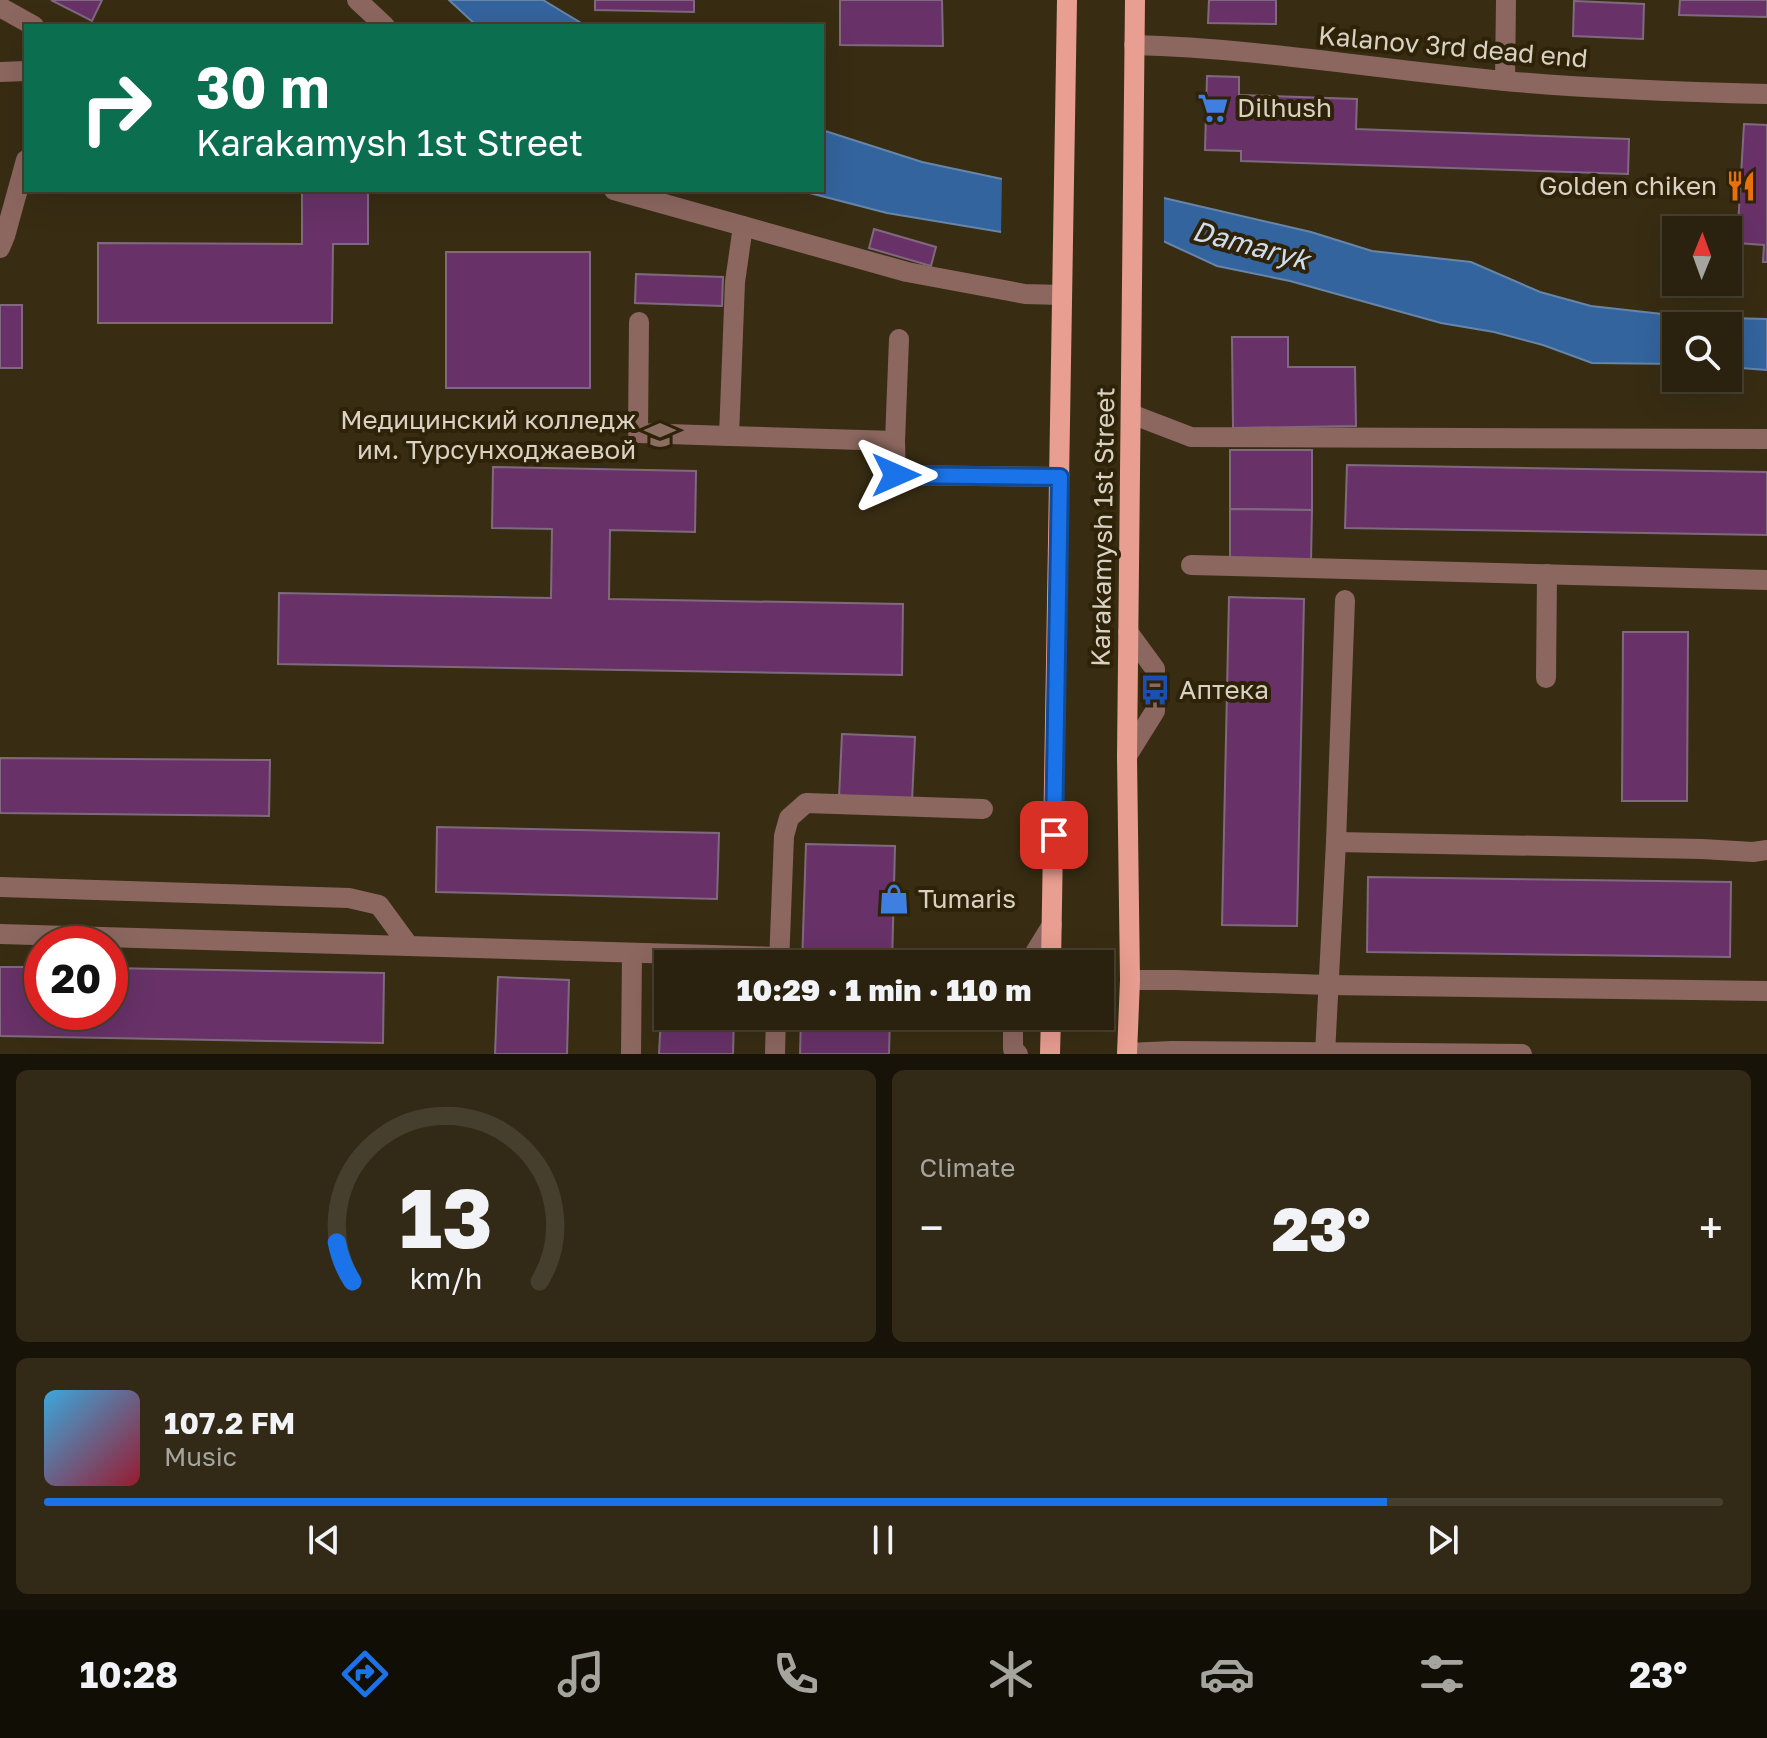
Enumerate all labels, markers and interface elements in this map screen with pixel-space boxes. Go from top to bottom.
street label: Kalanov 3rd dead end [1317,19,1589,74]
text: 30 m [196,53,330,120]
icon: right [64,56,168,160]
supermarket icon: Dilhush [1196,91,1230,125]
place label: Dilhush [1237,92,1332,123]
text: Karakamysh 1st Street [196,121,583,164]
restaurant icon: Golden chiken [1724,169,1758,203]
place label: Golden chiken [1539,170,1717,201]
water label: Damaryk [1189,213,1316,277]
north arrow [1662,216,1742,296]
map controls [1662,216,1742,392]
button: search [1662,312,1742,392]
street label: Karakamysh 1st Street [1085,387,1120,667]
place label: Медицинский колледж им. Турсунходжаевой [340,404,636,465]
school or university icon: Медицинский колледж им. Турсунходжаевой [643,418,677,452]
position arrow [854,433,938,517]
bus stop icon: Аптека [1138,673,1172,707]
place label: Аптека [1179,674,1269,705]
pin [1020,801,1088,869]
icon: arrive [1032,813,1076,857]
shop icon: Tumaris [877,882,911,916]
place label: Tumaris [918,883,1016,914]
speed limit sign: 20 [24,926,128,1030]
text: 10:29 · 1 min · 110 m [737,972,1031,1008]
text: Climate [920,1152,1015,1183]
text: 13 [399,1166,493,1266]
text: 23° [1272,1192,1370,1264]
text: − [920,1201,944,1254]
text: + [1699,1201,1723,1254]
text: km/h [409,1261,482,1295]
text: 107.2 FM [164,1405,295,1441]
text: Music [164,1441,237,1472]
icon: previous [302,1518,346,1562]
icon: pause [861,1518,905,1562]
icon: next [1421,1518,1465,1562]
icon: directions [337,1646,393,1702]
icon: music [553,1646,609,1702]
icon: phone [768,1646,824,1702]
icon: climate [983,1646,1039,1702]
icon: car [1199,1646,1255,1702]
icon: filters [1414,1646,1470,1702]
text: 10:28 [80,1653,178,1696]
text: 23° [1629,1653,1687,1696]

